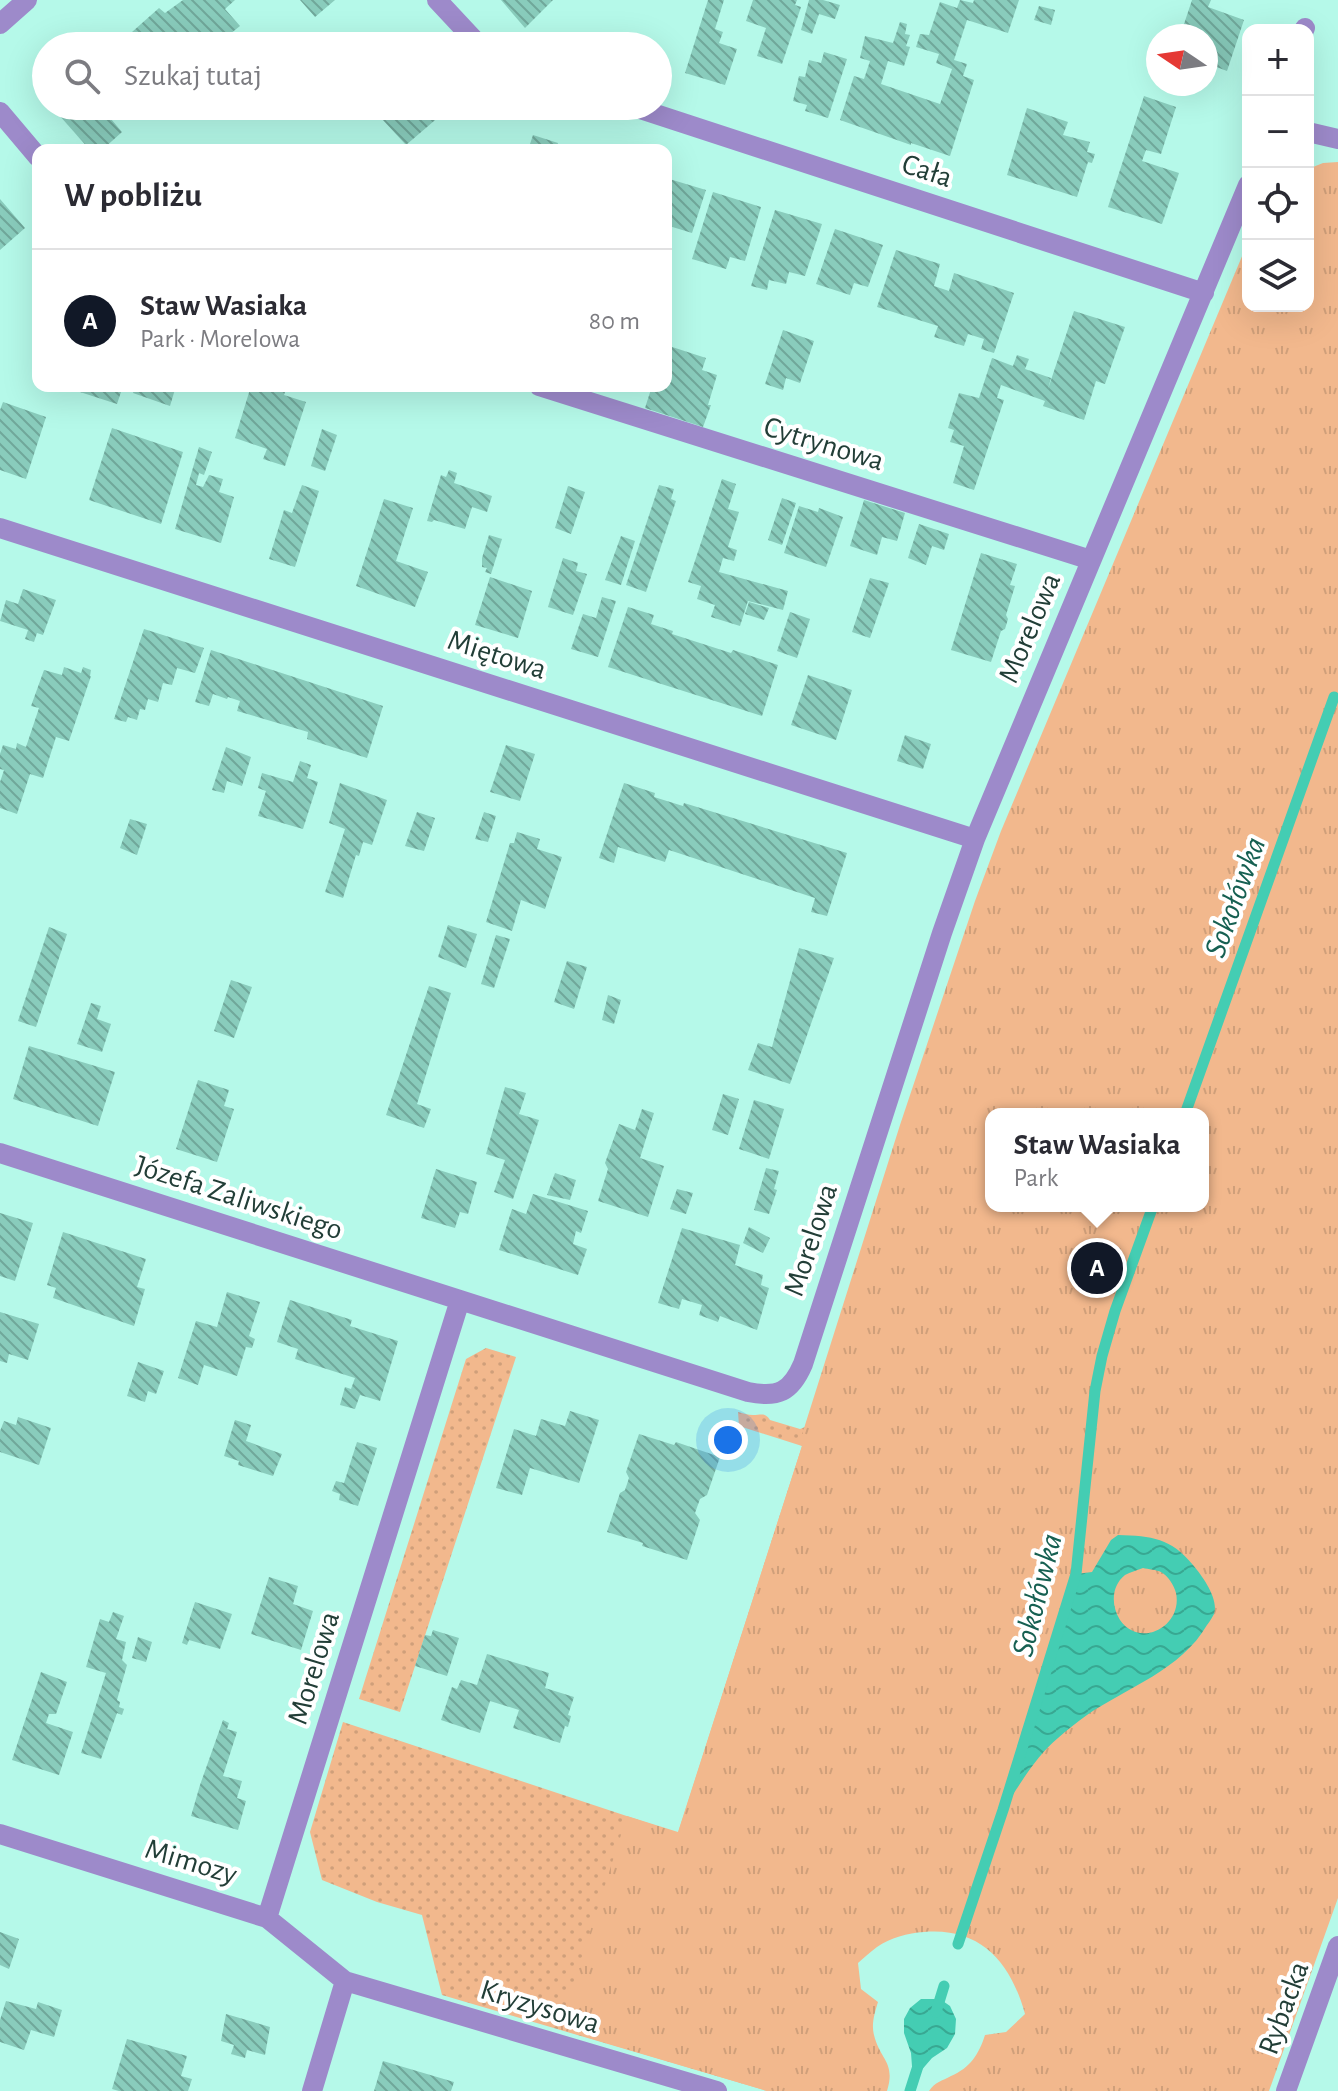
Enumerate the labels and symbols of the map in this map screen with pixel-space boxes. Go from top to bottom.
north arrow [1146,24,1218,96]
street label: Cała [898,149,956,193]
street label: Cytrynowa [760,412,888,476]
street label: Morelowa [993,569,1067,687]
street label: Miętowa [444,625,550,685]
water label: Sokołówka [1198,833,1272,961]
street label: Józefa Zaliwskiego [132,1150,346,1246]
street label: Morelowa [779,1180,843,1300]
pin: A [1071,1238,1123,1298]
your location [708,1420,748,1460]
water label: Sokołówka [1006,1530,1068,1660]
street label: Morelowa [283,1608,345,1728]
street label: Mimozy [141,1834,241,1890]
street label: Rybacka [1253,1957,1315,2059]
street label: Kryzysowa [477,1975,603,2039]

